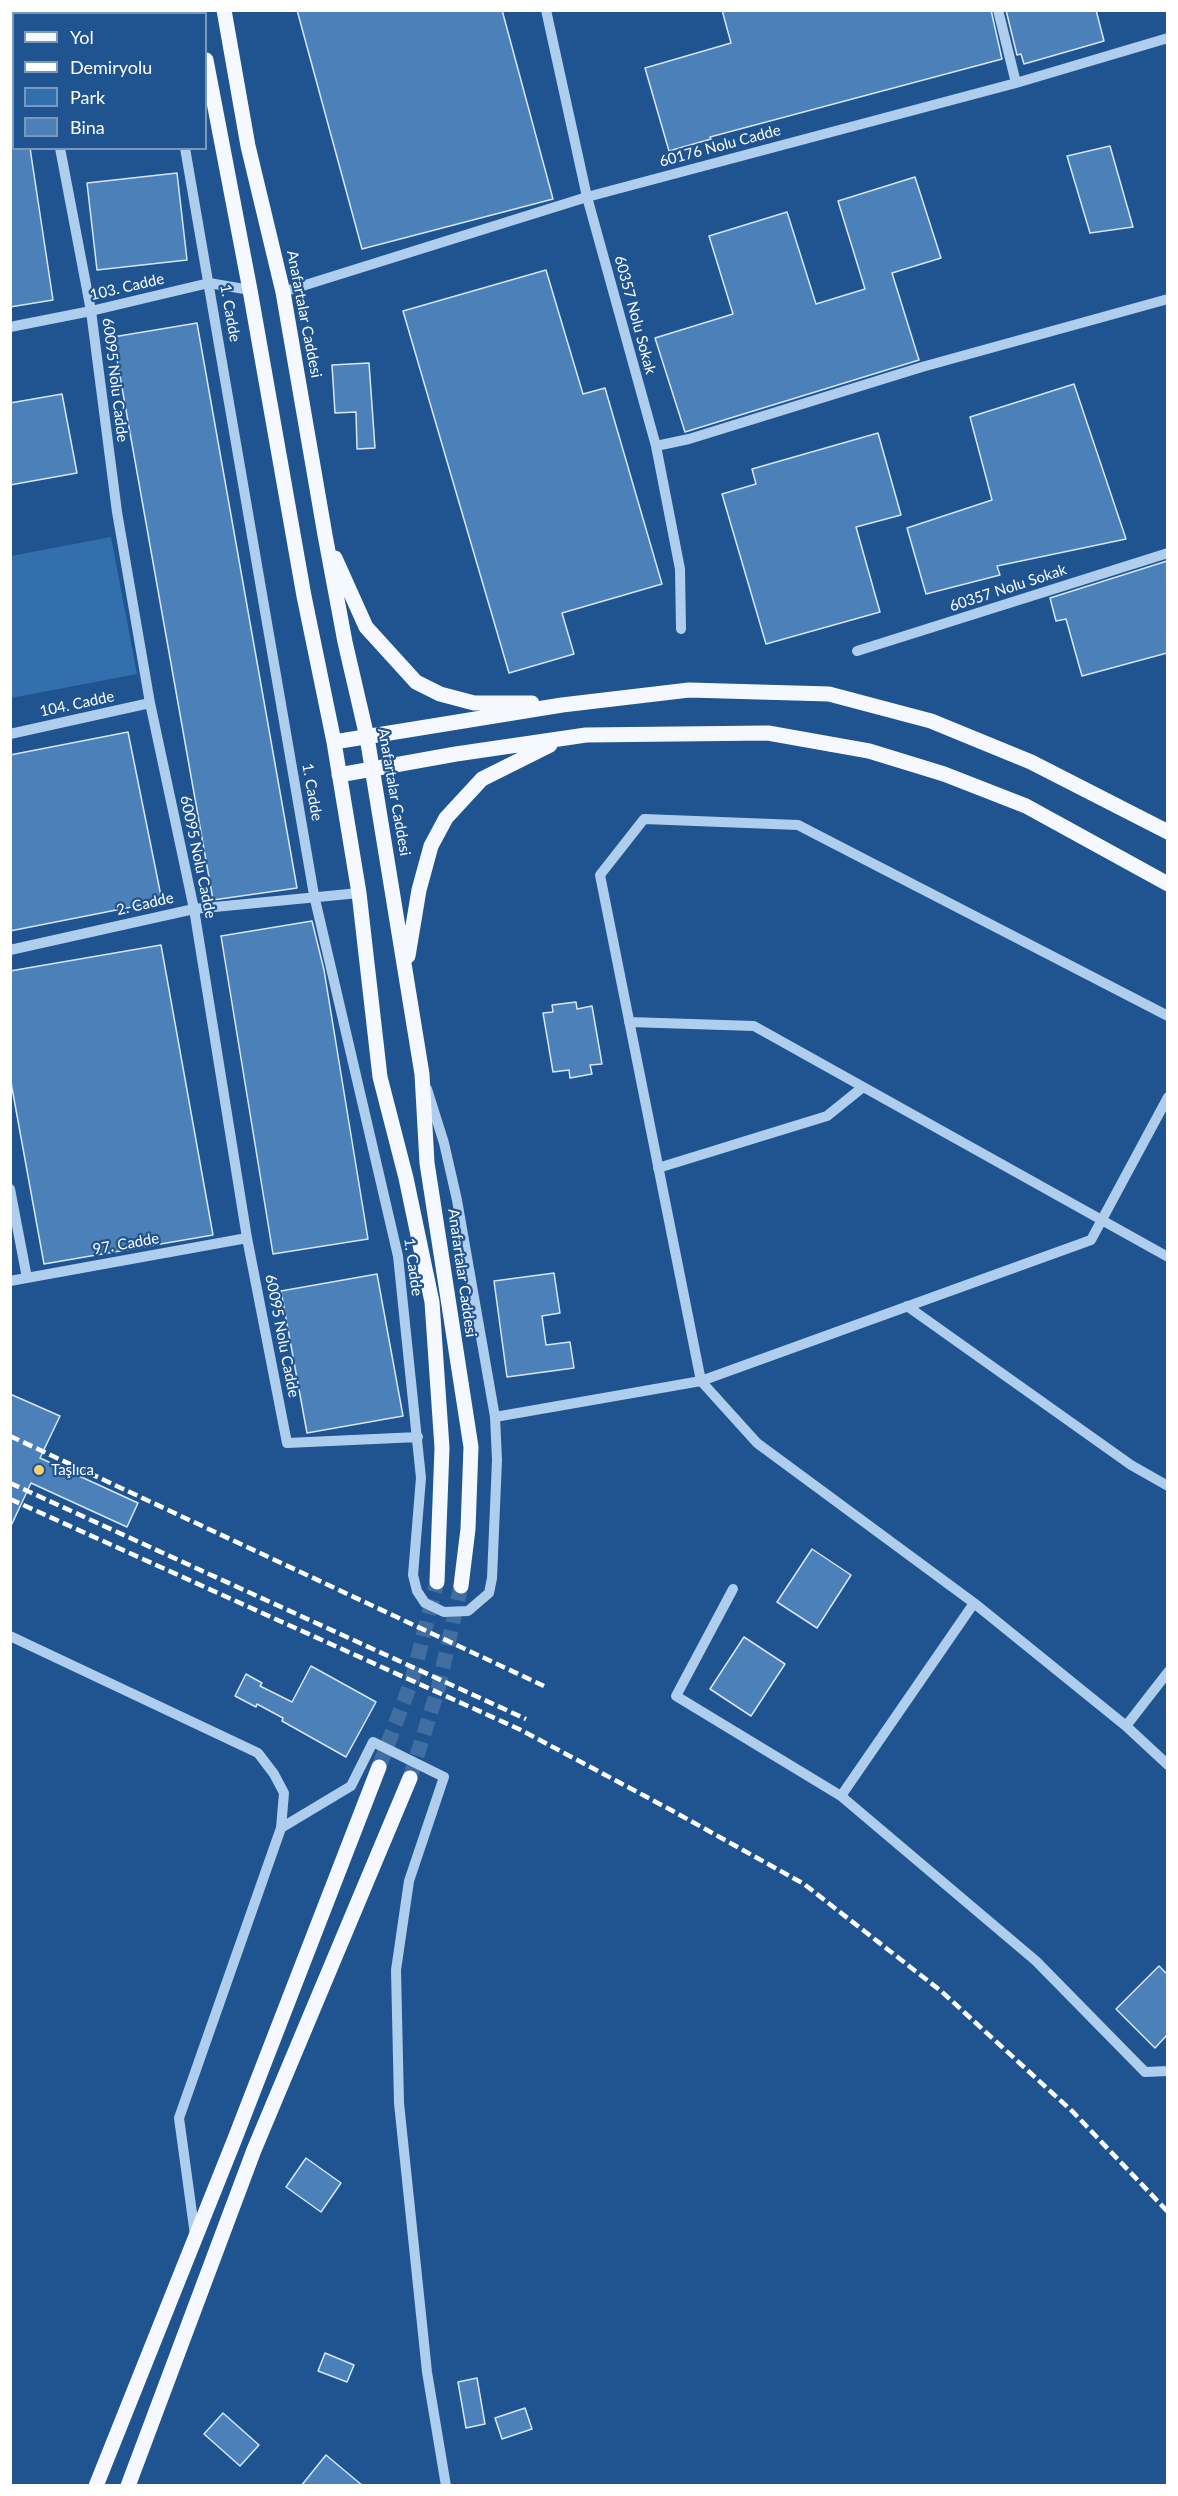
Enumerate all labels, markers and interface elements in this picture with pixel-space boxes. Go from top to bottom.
legend [12,12,207,150]
text: Yol [70,26,94,48]
text: Demiryolu [70,56,152,78]
text: Park [70,86,105,108]
text: Bina [70,116,105,138]
street label: 60176 Nolu Cadde [657,121,783,171]
street label: Anafartalar Caddesi [283,249,325,379]
street label: 60357 Nolu Sokak [611,254,659,376]
street label: 103. Cadde [88,270,166,304]
street label: 1. Cadde [216,283,244,343]
street label: 60095 Nolu Cadde [98,317,132,443]
street label: 60357 Nolu Sokak [947,561,1069,615]
street label: 104. Cadde [38,687,116,721]
street label: Anafartalar Caddesi [374,727,414,857]
street label: 1. Cadde [298,762,326,822]
street label: 60095 Nolu Cadde [176,794,220,920]
street label: 2. Cadde [115,889,175,919]
street label: Anafartalar Caddesi [444,1208,480,1338]
street label: 97. Cadde [91,1229,161,1259]
street label: 1. Cadde [400,1237,426,1297]
street label: 60095 Nolu Cadde [261,1273,303,1399]
place label: Taşlıca [51,1461,94,1479]
marker: Taşlıca [32,1463,46,1477]

